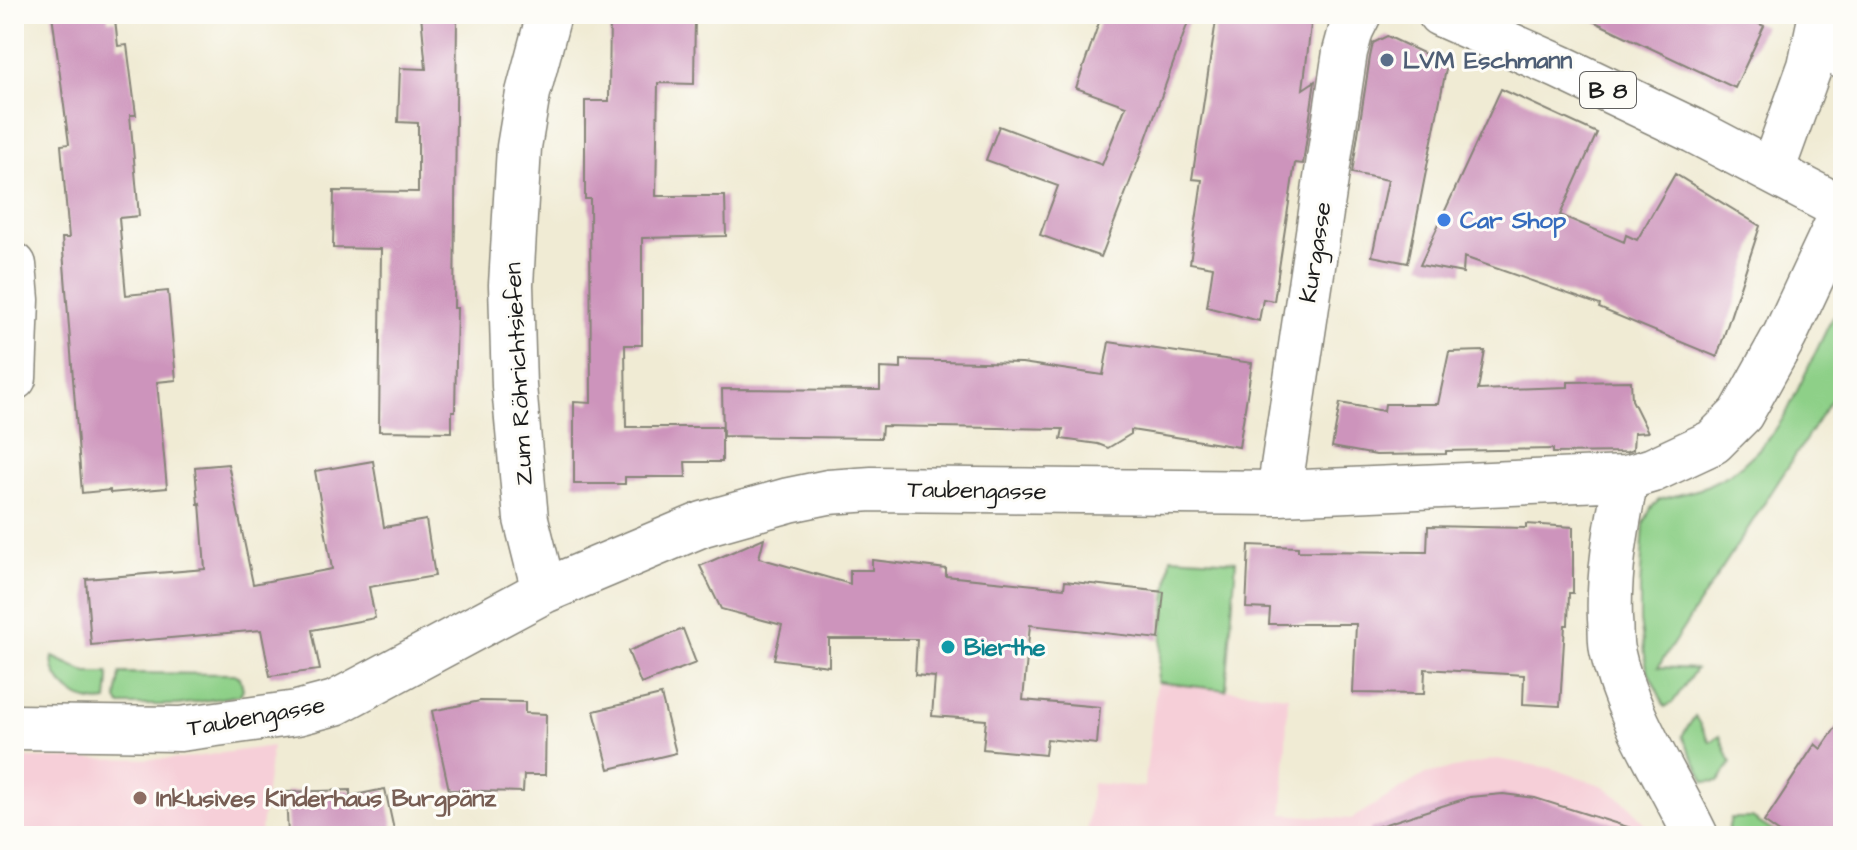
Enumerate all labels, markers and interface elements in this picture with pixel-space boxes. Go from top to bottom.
place label: LVM Eschmann [1403,44,1572,78]
marker: LVM Eschmann [1378,51,1396,69]
road number: B 8 [1580,72,1636,108]
street label: Kurgasse [1291,199,1342,305]
place label: Car Shop [1460,204,1567,238]
marker: Car Shop [1435,211,1453,229]
street label: Zum Röhrichtsiefen [496,262,542,486]
street label: Taubengasse [907,473,1047,510]
place label: Bierthe [964,631,1046,665]
marker: Bierthe [939,638,957,656]
street label: Taubengasse [185,688,328,747]
place label: Inklusives Kinderhaus Burgpänz [156,782,497,817]
marker: Inklusives Kinderhaus Burgpänz [131,789,149,807]

